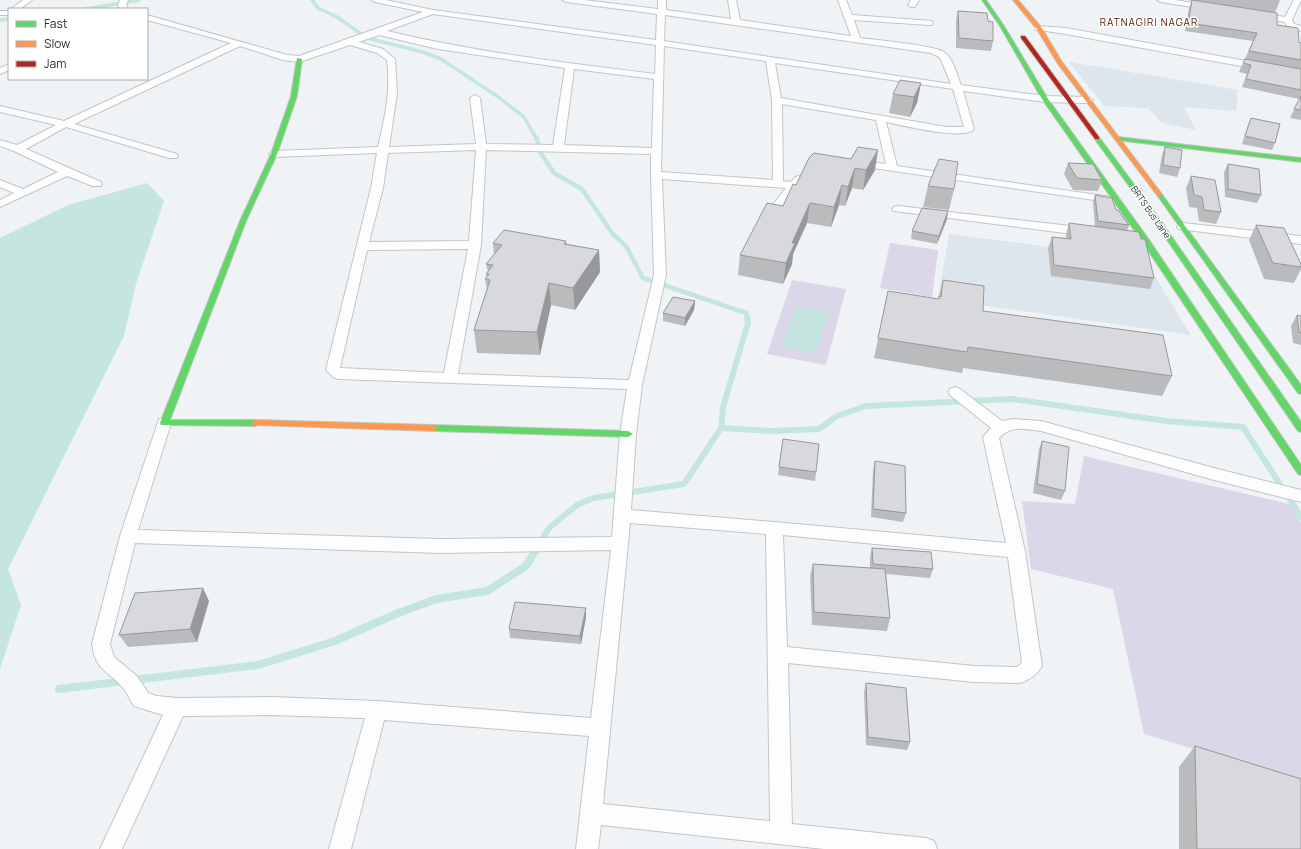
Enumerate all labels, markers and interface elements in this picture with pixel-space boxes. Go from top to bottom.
legend [8,8,148,80]
text: Fast [44,15,68,32]
district label: RATNAGIRI NAGAR [1100,15,1198,29]
text: Slow [44,35,70,52]
text: Jam [44,55,66,72]
street label: BRTS Bus Lane [1128,183,1174,241]

